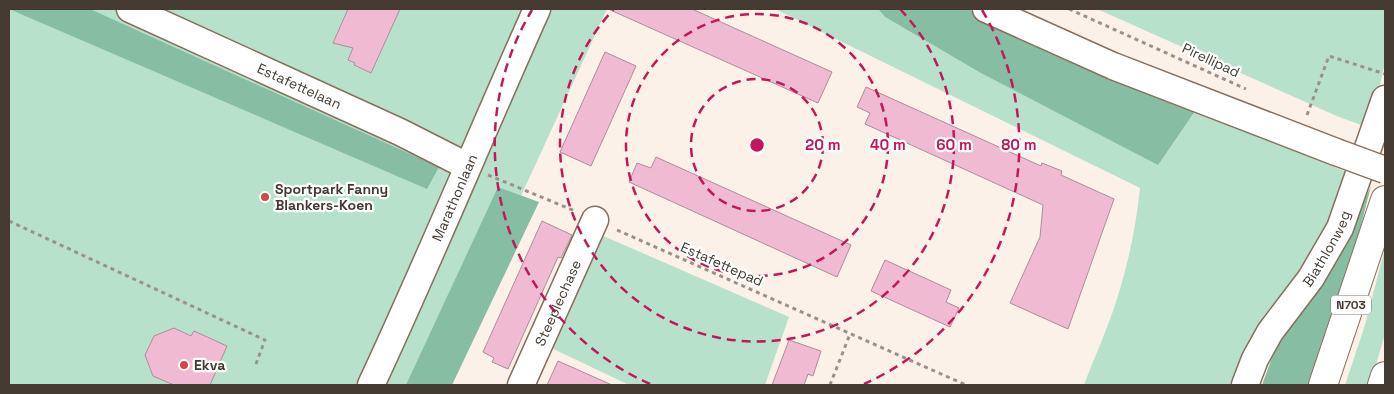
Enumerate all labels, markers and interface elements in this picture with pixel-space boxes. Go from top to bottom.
street label: Pirellipad [1179,39,1243,81]
street label: Estafettelaan [254,59,344,113]
text: 20 m [805,135,841,154]
text: 40 m [870,135,906,154]
text: 60 m [936,135,972,154]
text: 80 m [1001,135,1037,154]
centre of rings [748,136,766,154]
street label: Marathonlaan [428,151,481,244]
place label: Sportpark Fanny Blankers-Koen [275,180,388,214]
marker: Sportpark Fanny Blankers-Koen [259,191,271,203]
street label: Biathlonweg [1299,208,1354,290]
street label: Estafettepad [678,238,766,290]
street label: Steeplechase [531,257,585,349]
road number: N703 [1331,296,1371,314]
place label: Ekva [194,356,225,374]
marker: Ekva [178,359,190,371]

